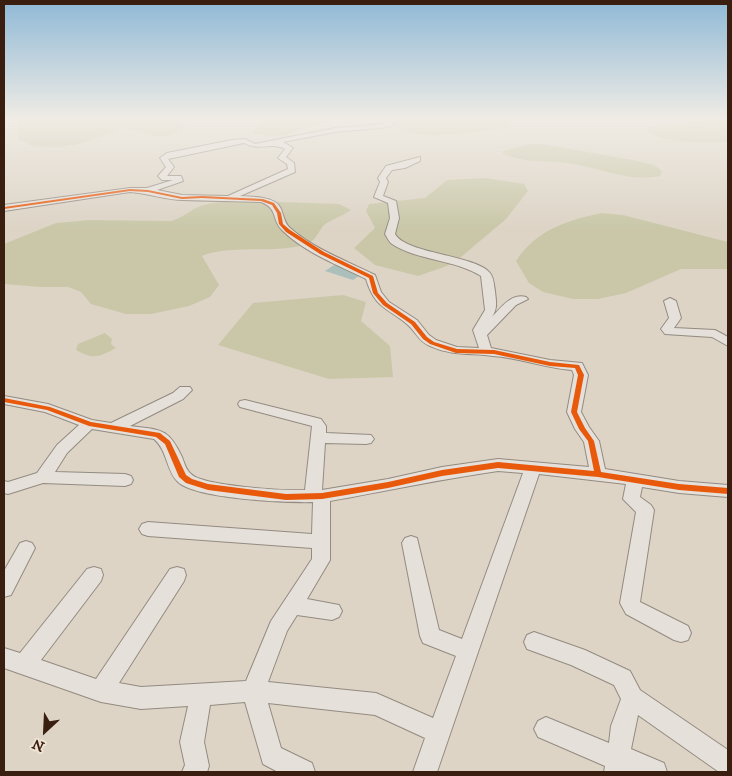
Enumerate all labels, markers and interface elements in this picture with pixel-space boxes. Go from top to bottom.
north arrow [20,706,70,756]
text: N [30,734,48,755]

